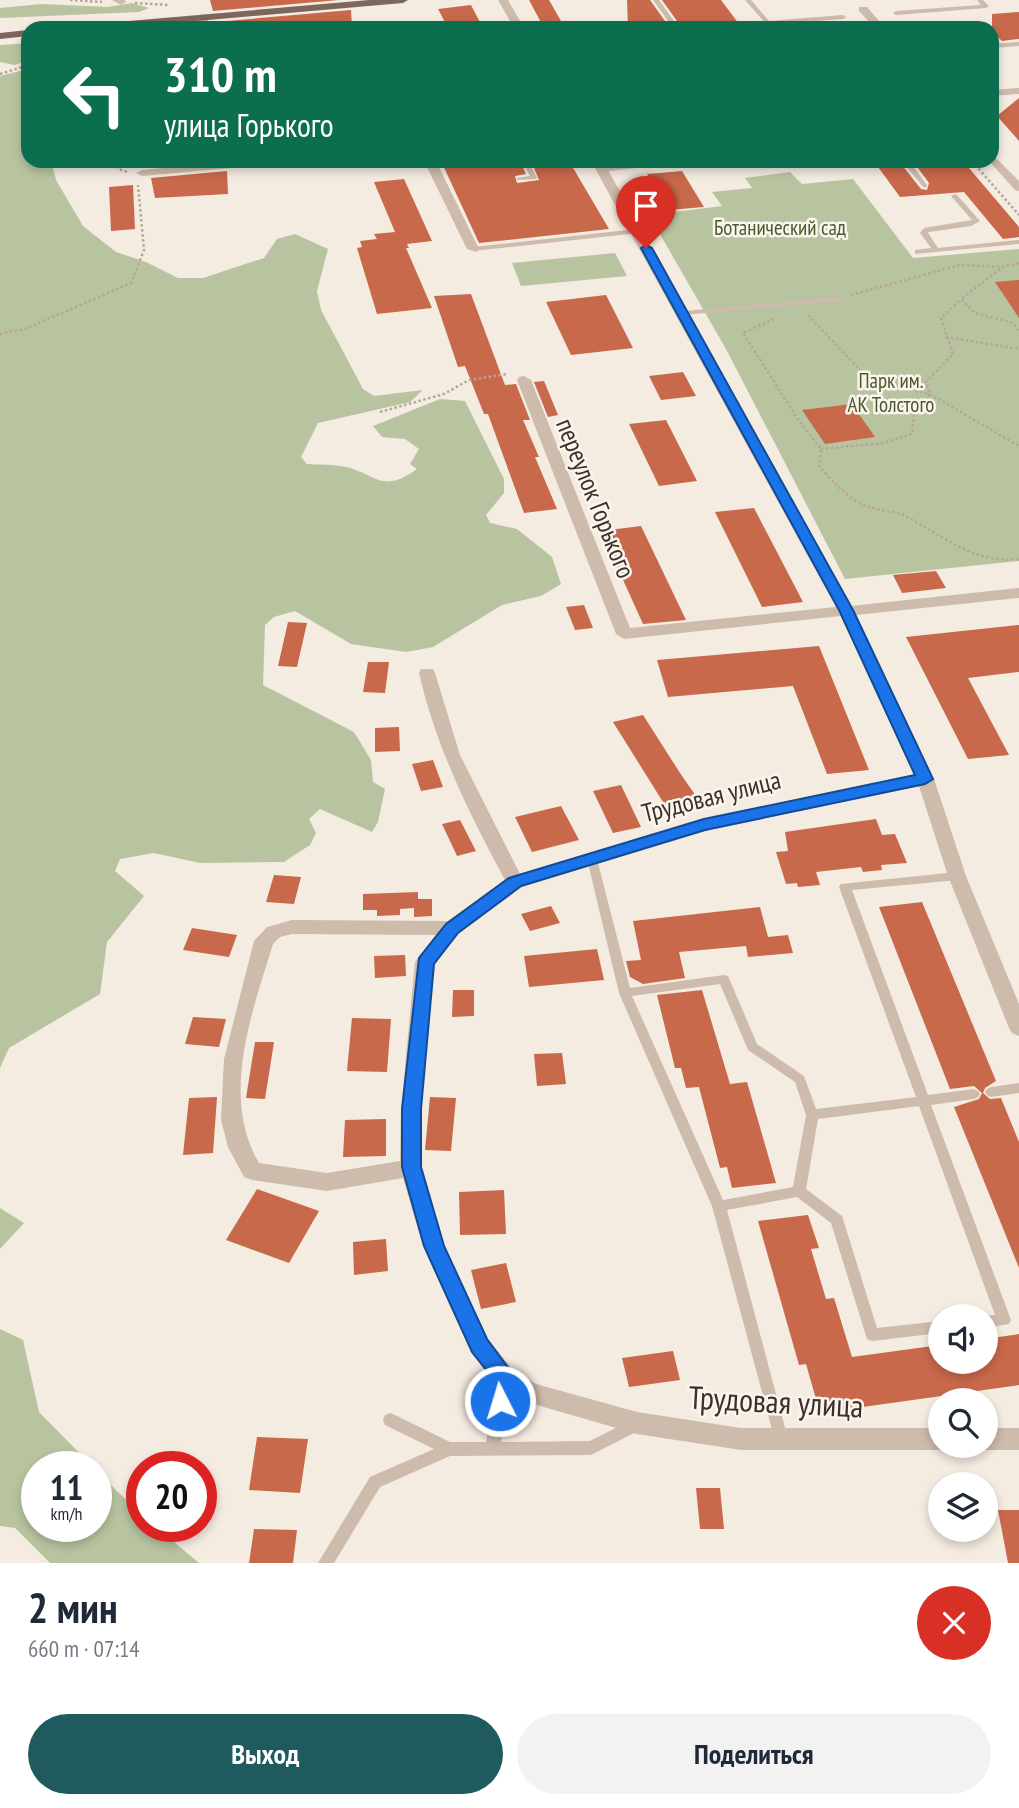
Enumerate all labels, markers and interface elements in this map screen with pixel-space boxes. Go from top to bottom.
text: 310 m [164,42,277,106]
icon: left [49,49,140,140]
text: улица Горького [164,104,334,146]
pin [616,176,676,248]
icon: arrive [627,187,665,225]
park label: Ботанический сад [714,214,846,241]
park label: Парк им. АК Толстого [848,367,934,418]
street label: переулок Горького [549,413,643,583]
street label: Трудовая улица [638,763,784,829]
map controls [928,1304,998,1542]
button: sound [928,1304,998,1374]
position arrow [463,1364,537,1438]
street label: Трудовая улица [688,1375,864,1427]
button: search [928,1388,998,1458]
speed limit sign: 20 [126,1451,217,1542]
text: 11 [50,1464,83,1510]
button: layers [928,1472,998,1542]
text: km/h [51,1502,82,1525]
text: 2 мин [28,1580,118,1635]
button: close [917,1586,991,1660]
text: 660 m · 07:14 [28,1634,140,1663]
button: Выход [28,1714,503,1794]
button: Поделиться [517,1714,991,1794]

